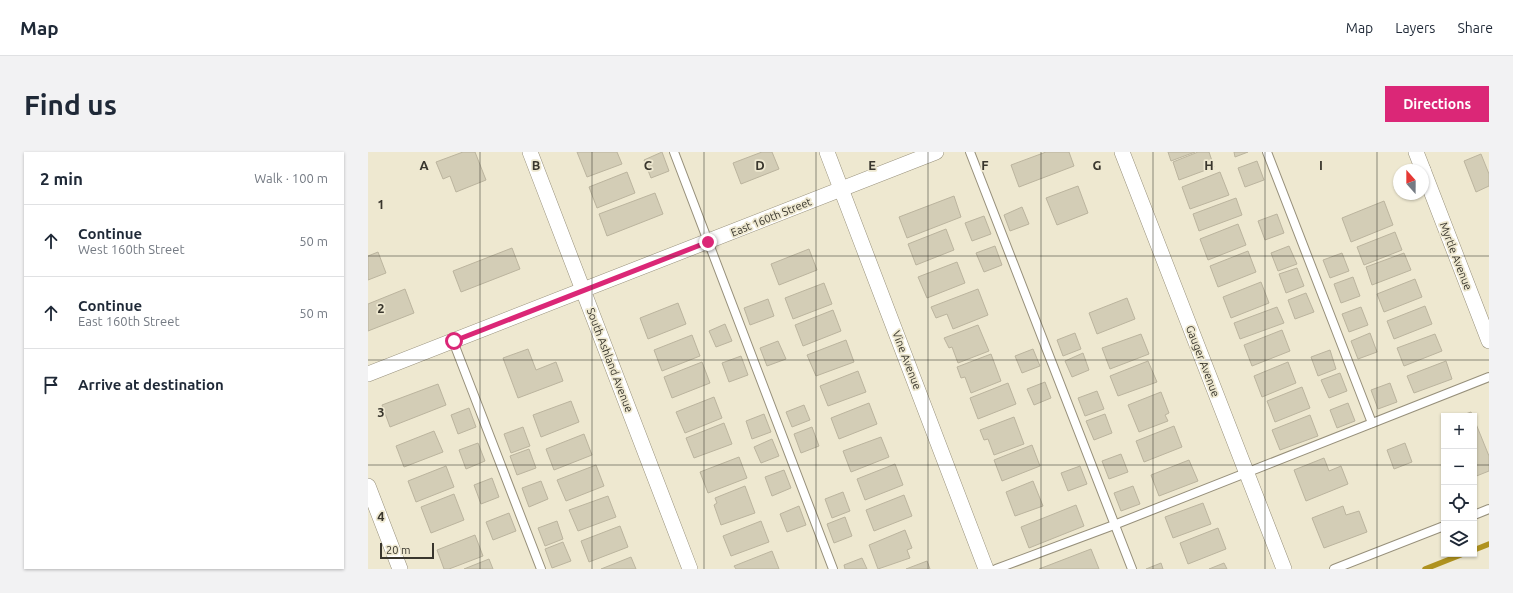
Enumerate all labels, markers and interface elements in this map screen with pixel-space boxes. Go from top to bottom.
text: Map [20,17,59,39]
text: Map [1346,20,1373,36]
text: Layers [1395,20,1435,36]
text: Share [1457,20,1493,36]
button: Directions [1385,86,1489,122]
text: Find us [24,89,117,120]
text: A [419,158,429,172]
text: B [532,158,541,172]
text: C [644,158,653,172]
text: D [755,158,765,172]
text: E [868,158,876,172]
text: F [981,158,989,172]
text: G [1093,158,1102,172]
text: H [1204,158,1214,172]
text: I [1319,158,1323,172]
north arrow [1393,164,1429,200]
text: 2 min [40,169,83,188]
text: Walk · 100 m [254,171,328,185]
street label: East 160th Street [729,195,814,239]
text: 1 [377,197,385,211]
street label: Myrtle Avenue [1438,220,1474,292]
text: Continue [78,225,142,242]
icon: ahead [40,230,62,252]
route end [699,233,717,251]
text: 50 m [299,234,328,248]
text: West 160th Street [78,242,185,256]
text: Continue [78,297,142,314]
text: 2 [377,301,385,315]
icon: ahead [40,302,62,324]
text: 50 m [299,306,328,320]
street label: South Ashland Avenue [585,306,635,414]
text: East 160th Street [78,314,180,328]
street label: Gauger Avenue [1184,324,1222,398]
street label: Vine Avenue [890,329,924,391]
route start [445,332,463,350]
icon: arrive [40,374,62,396]
text: Arrive at destination [78,376,224,393]
text: 3 [377,405,385,419]
map controls [1441,413,1477,557]
button: + [1441,413,1477,449]
button: − [1441,449,1477,485]
button: locate [1441,485,1477,521]
text: 4 [377,509,385,523]
button: layers [1441,521,1477,557]
scale bar [380,541,434,560]
text: 20 m [386,544,410,556]

